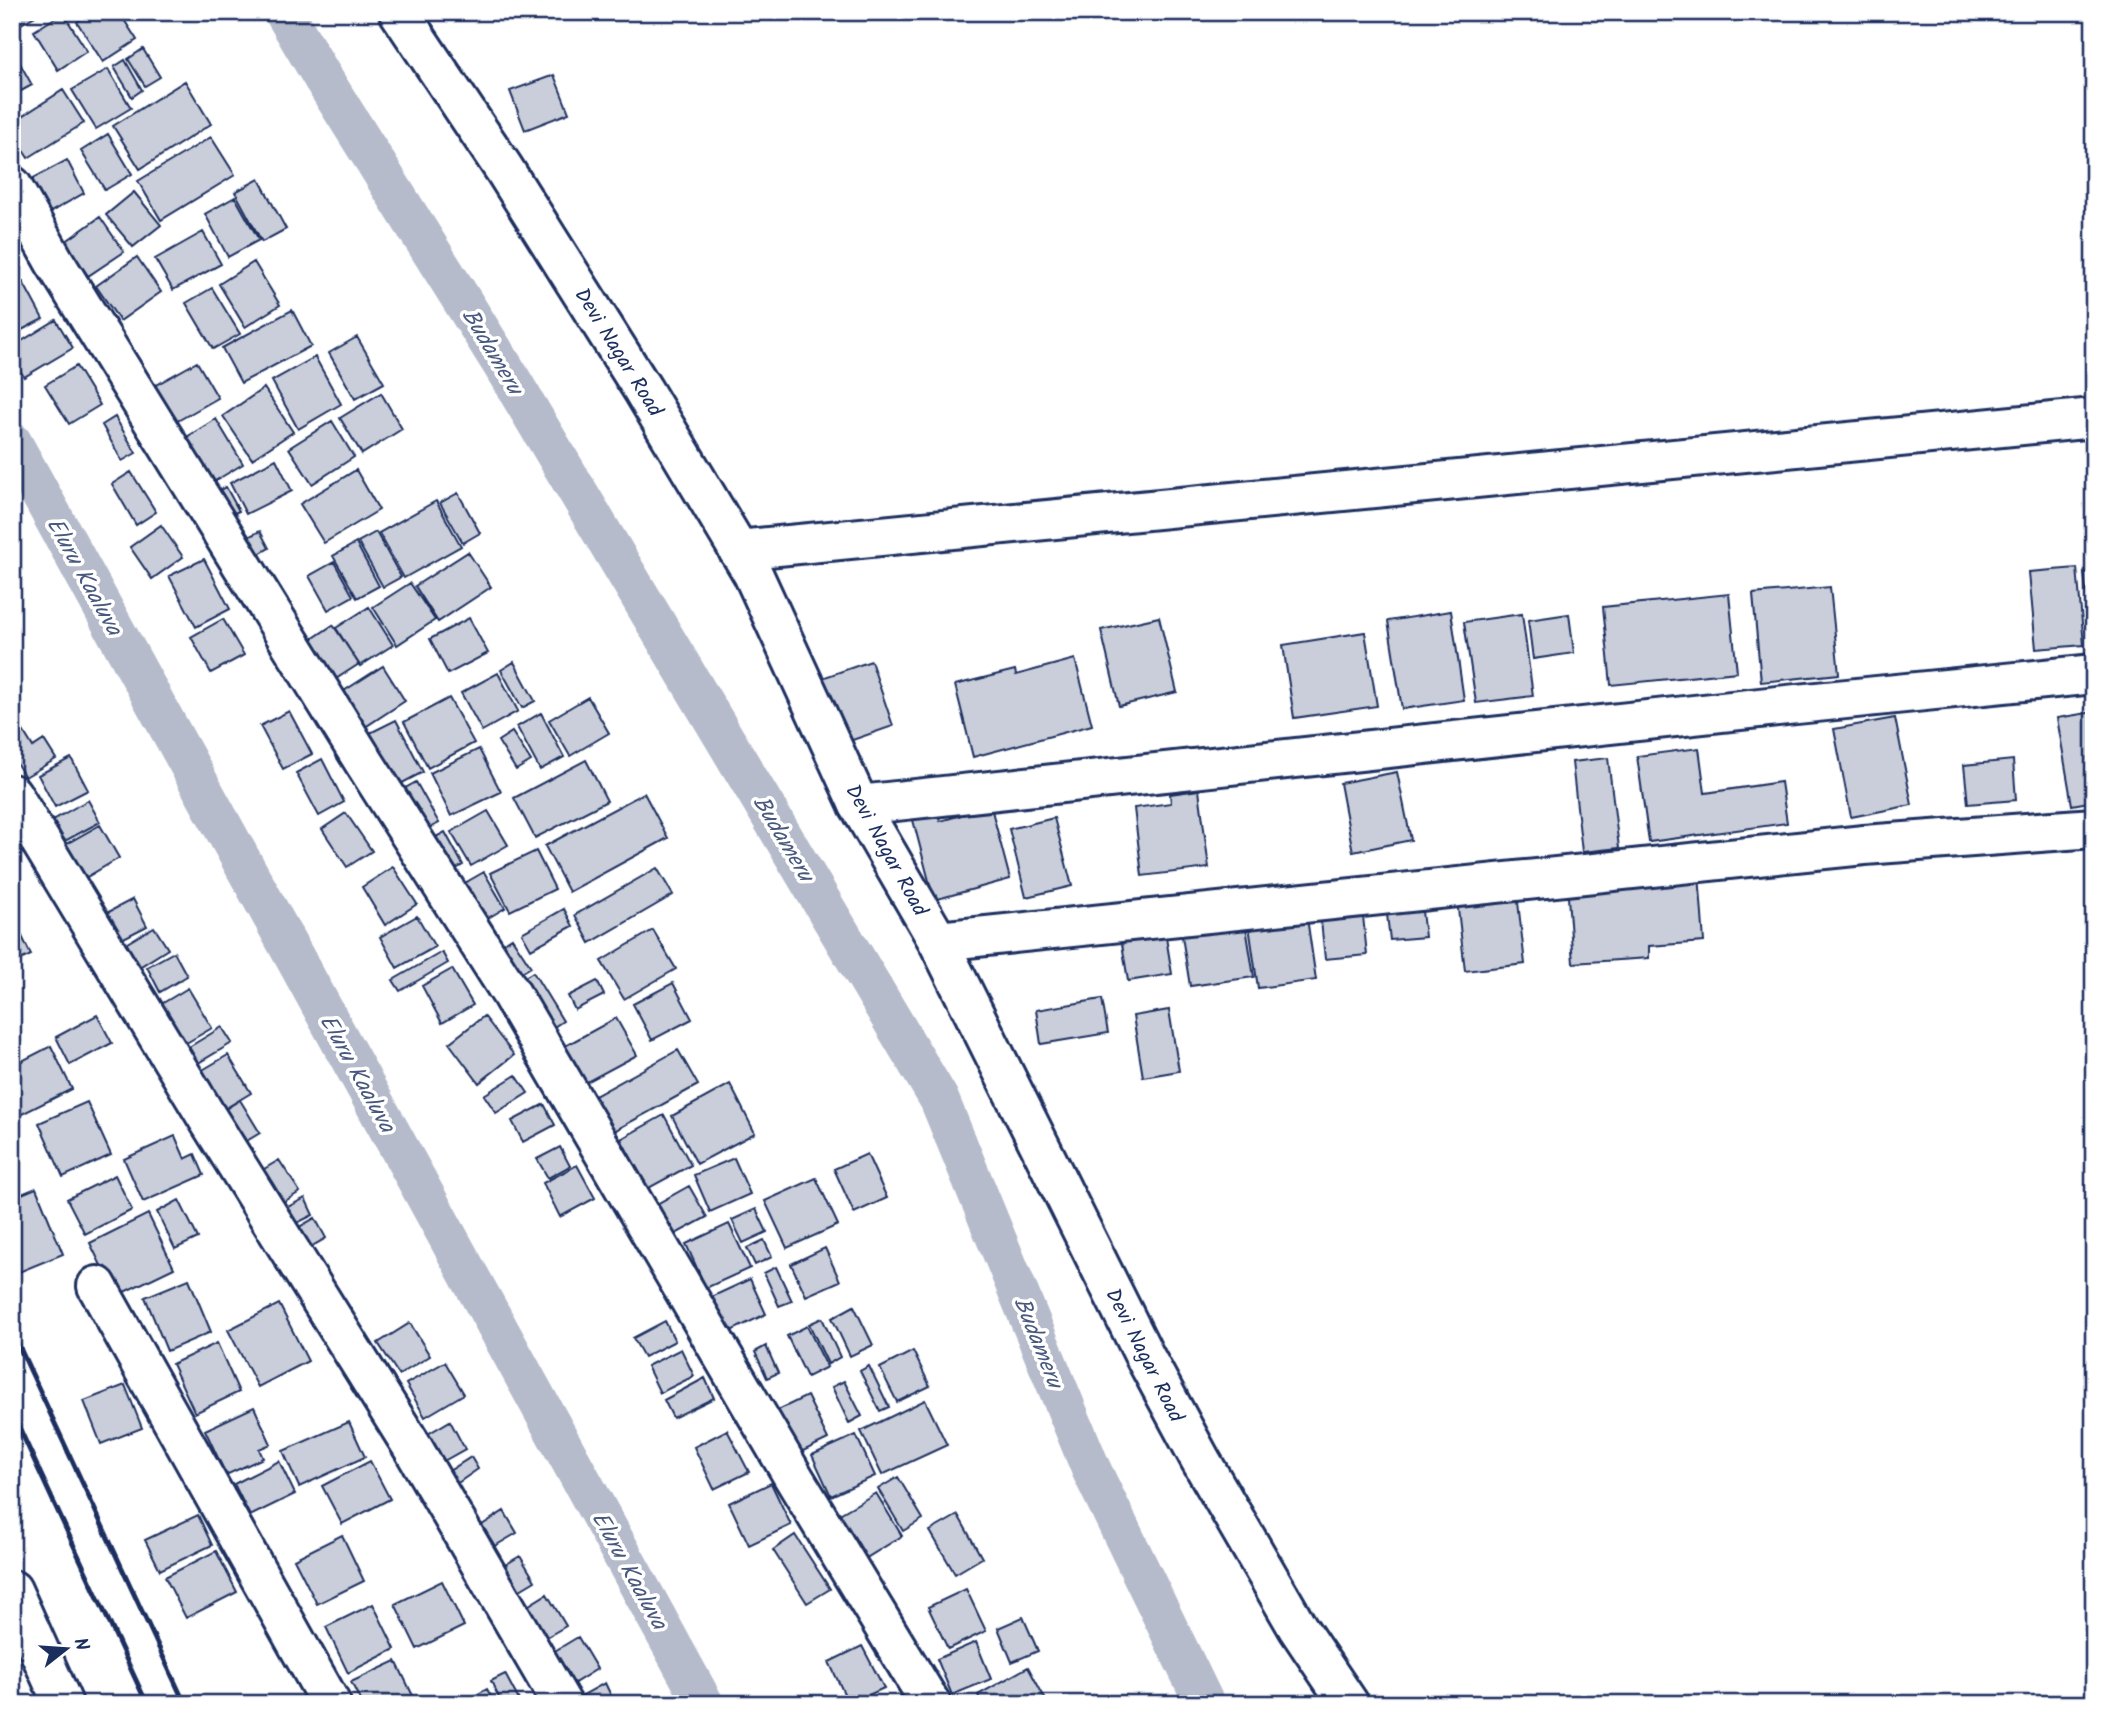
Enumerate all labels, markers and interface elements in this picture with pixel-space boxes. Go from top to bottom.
street label: Devi Nagar Road [565,282,671,424]
water label: Budameru [451,302,533,405]
water label: Eluru Kaaluva [36,511,132,645]
street label: Devi Nagar Road [836,779,936,923]
water label: Budameru [742,789,824,892]
water label: Eluru Kaaluva [309,1008,405,1142]
street label: Devi Nagar Road [1096,1283,1192,1429]
water label: Budameru [1003,1292,1073,1396]
water label: Eluru Kaaluva [581,1505,677,1639]
north arrow [32,1614,102,1684]
text: N [64,1634,96,1655]

